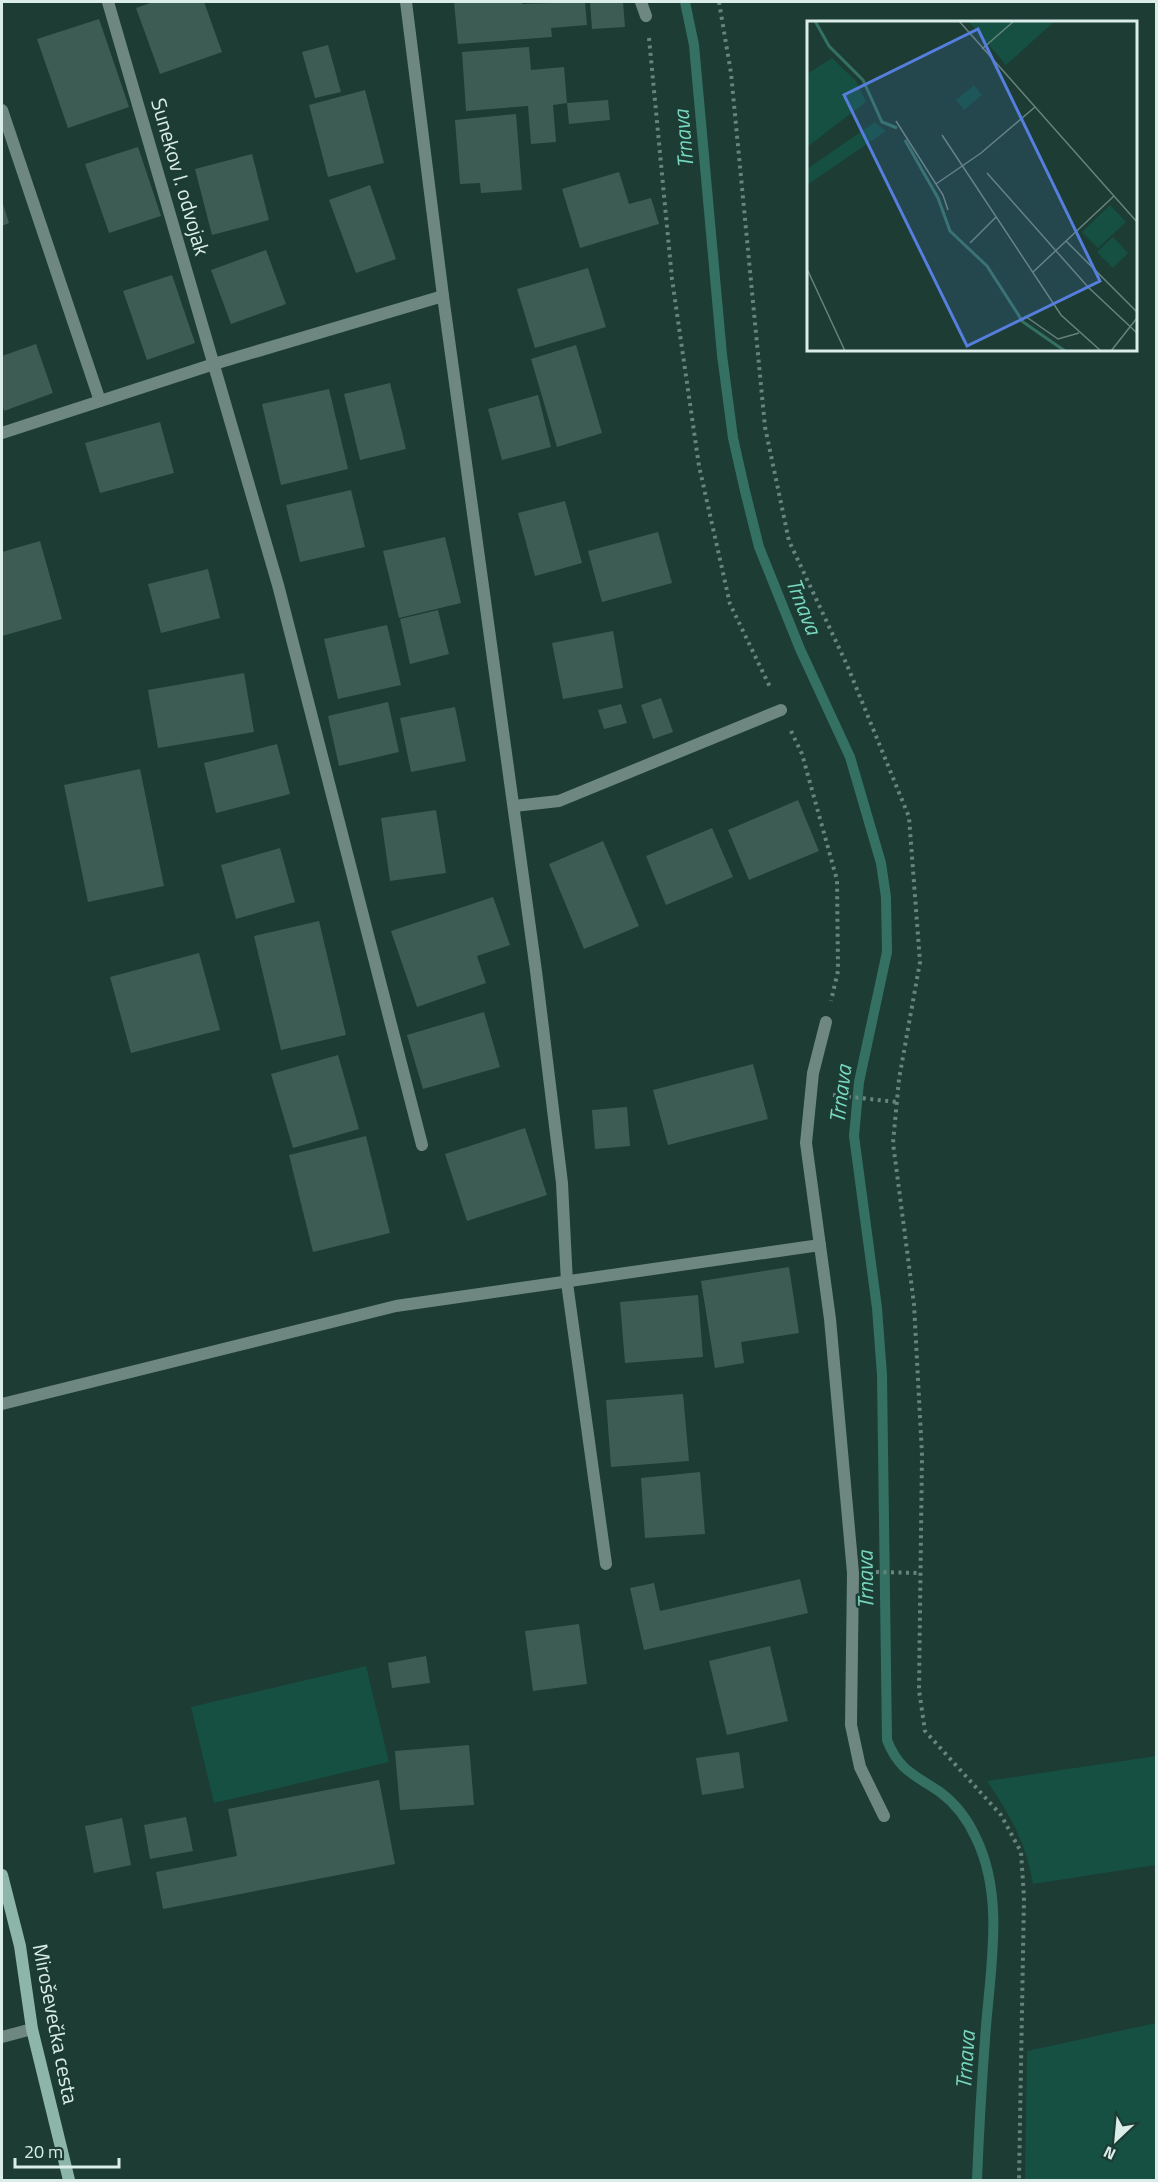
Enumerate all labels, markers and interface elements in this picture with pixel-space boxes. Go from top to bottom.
inset map [807,21,1137,351]
street label: Sunekov I. odvojak [143,94,219,259]
water label: Trnava [663,106,702,170]
water label: Trnava [777,573,831,641]
water label: Trnava [820,1061,861,1125]
water label: Trnava [847,1549,883,1610]
street label: Miroševečka cesta [25,1941,87,2107]
water label: Trnava [946,2028,984,2090]
north arrow [1086,2110,1146,2170]
scale bar [15,2131,118,2169]
text: 20 m [24,2138,63,2165]
text: N [1099,2140,1120,2167]

